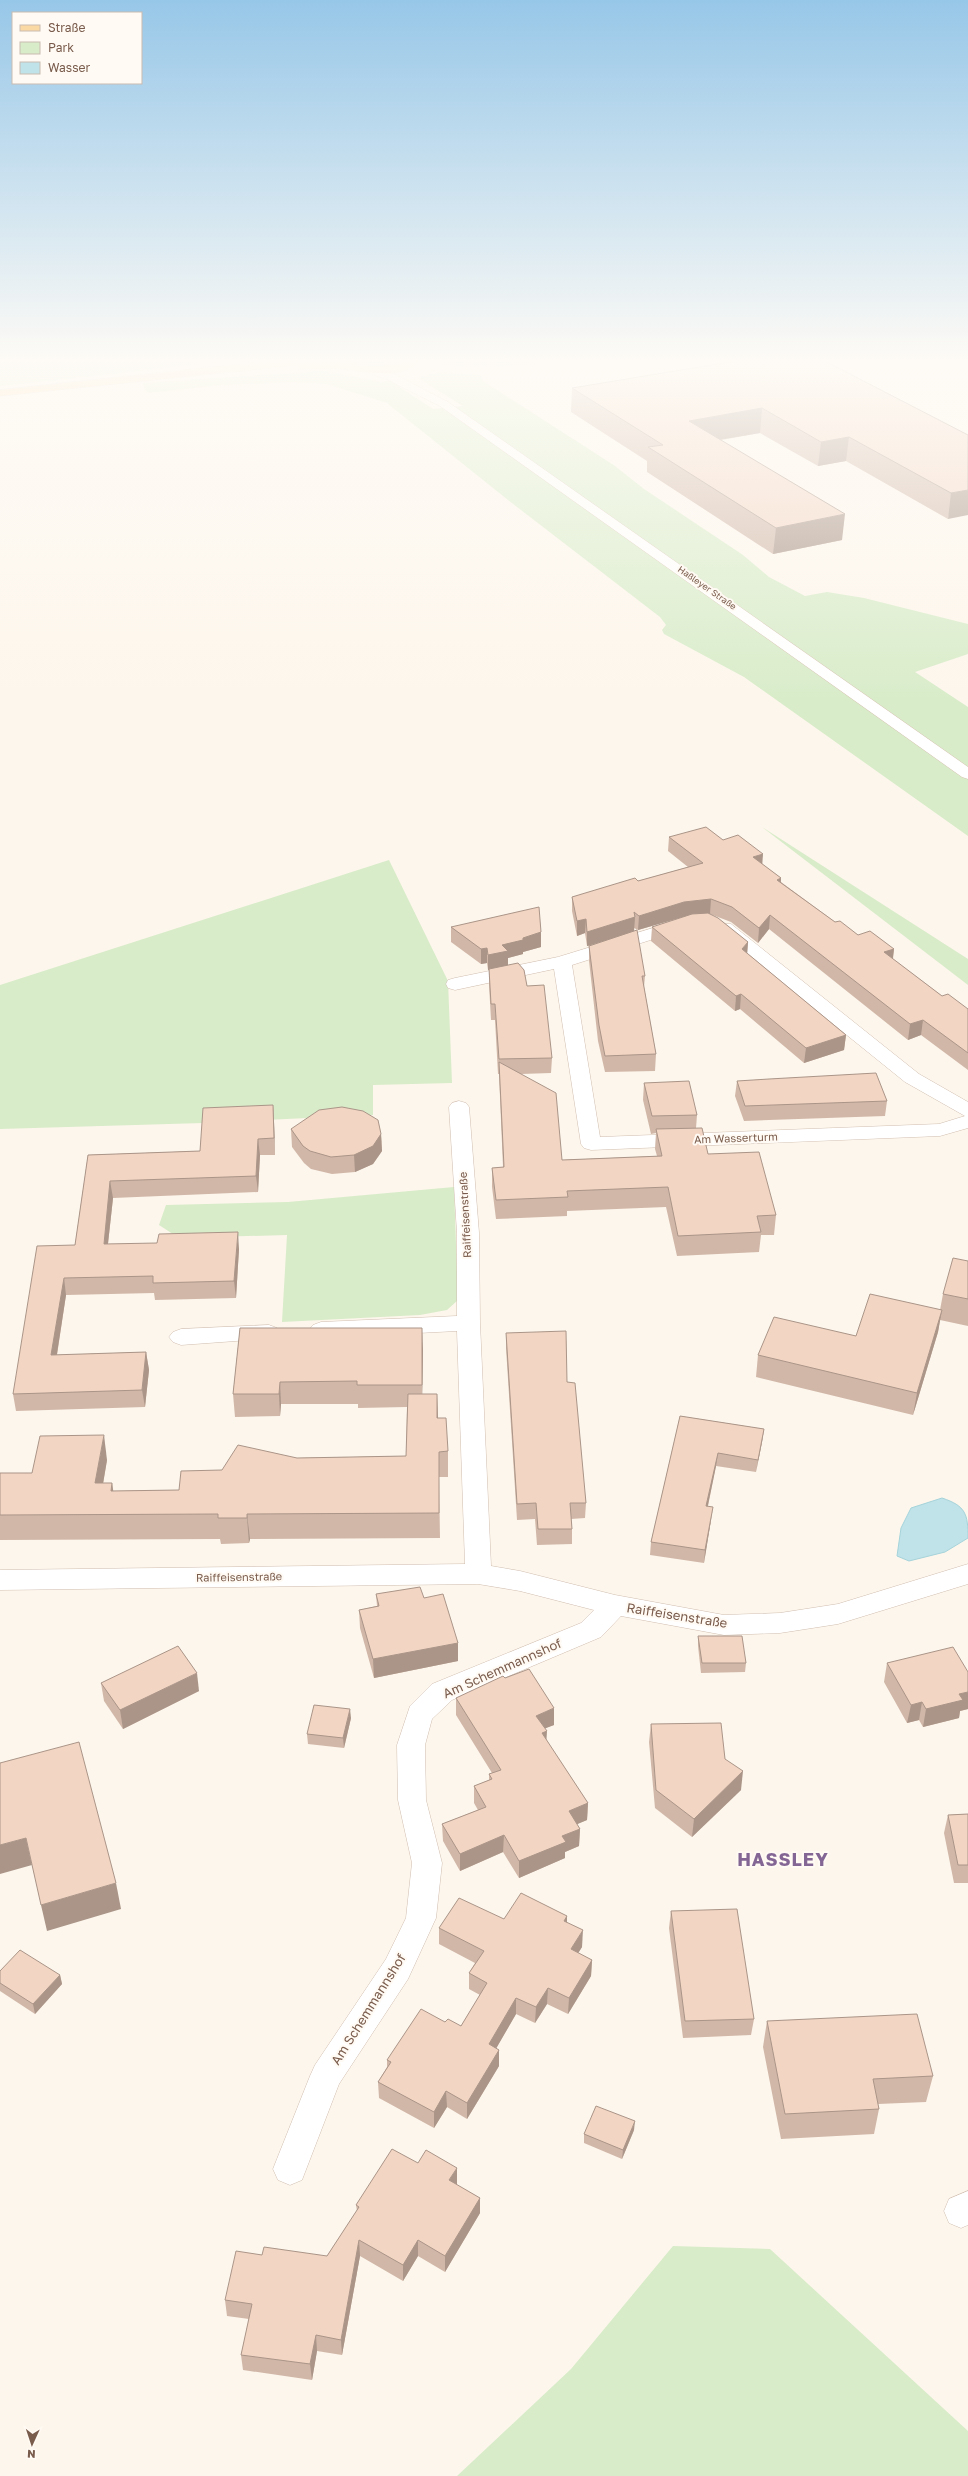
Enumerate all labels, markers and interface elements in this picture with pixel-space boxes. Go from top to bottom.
legend [12,12,142,84]
text: Straße [48,20,86,35]
text: Park [48,40,74,55]
text: Wasser [48,60,91,75]
street label: Haßleyer Straße [676,563,739,612]
street label: Am Wasserturm [694,1130,778,1145]
street label: Raiffeisenstraße [456,1172,473,1258]
street label: Raiffeisenstraße [196,1569,282,1584]
street label: Raiffeisenstraße [625,1599,729,1631]
street label: Am Schemmannshof [440,1635,564,1701]
district label: HASSLEY [737,1848,829,1870]
street label: Am Schemmannshof [327,1950,409,2068]
north arrow [12,2424,52,2464]
text: N [27,2448,36,2461]

